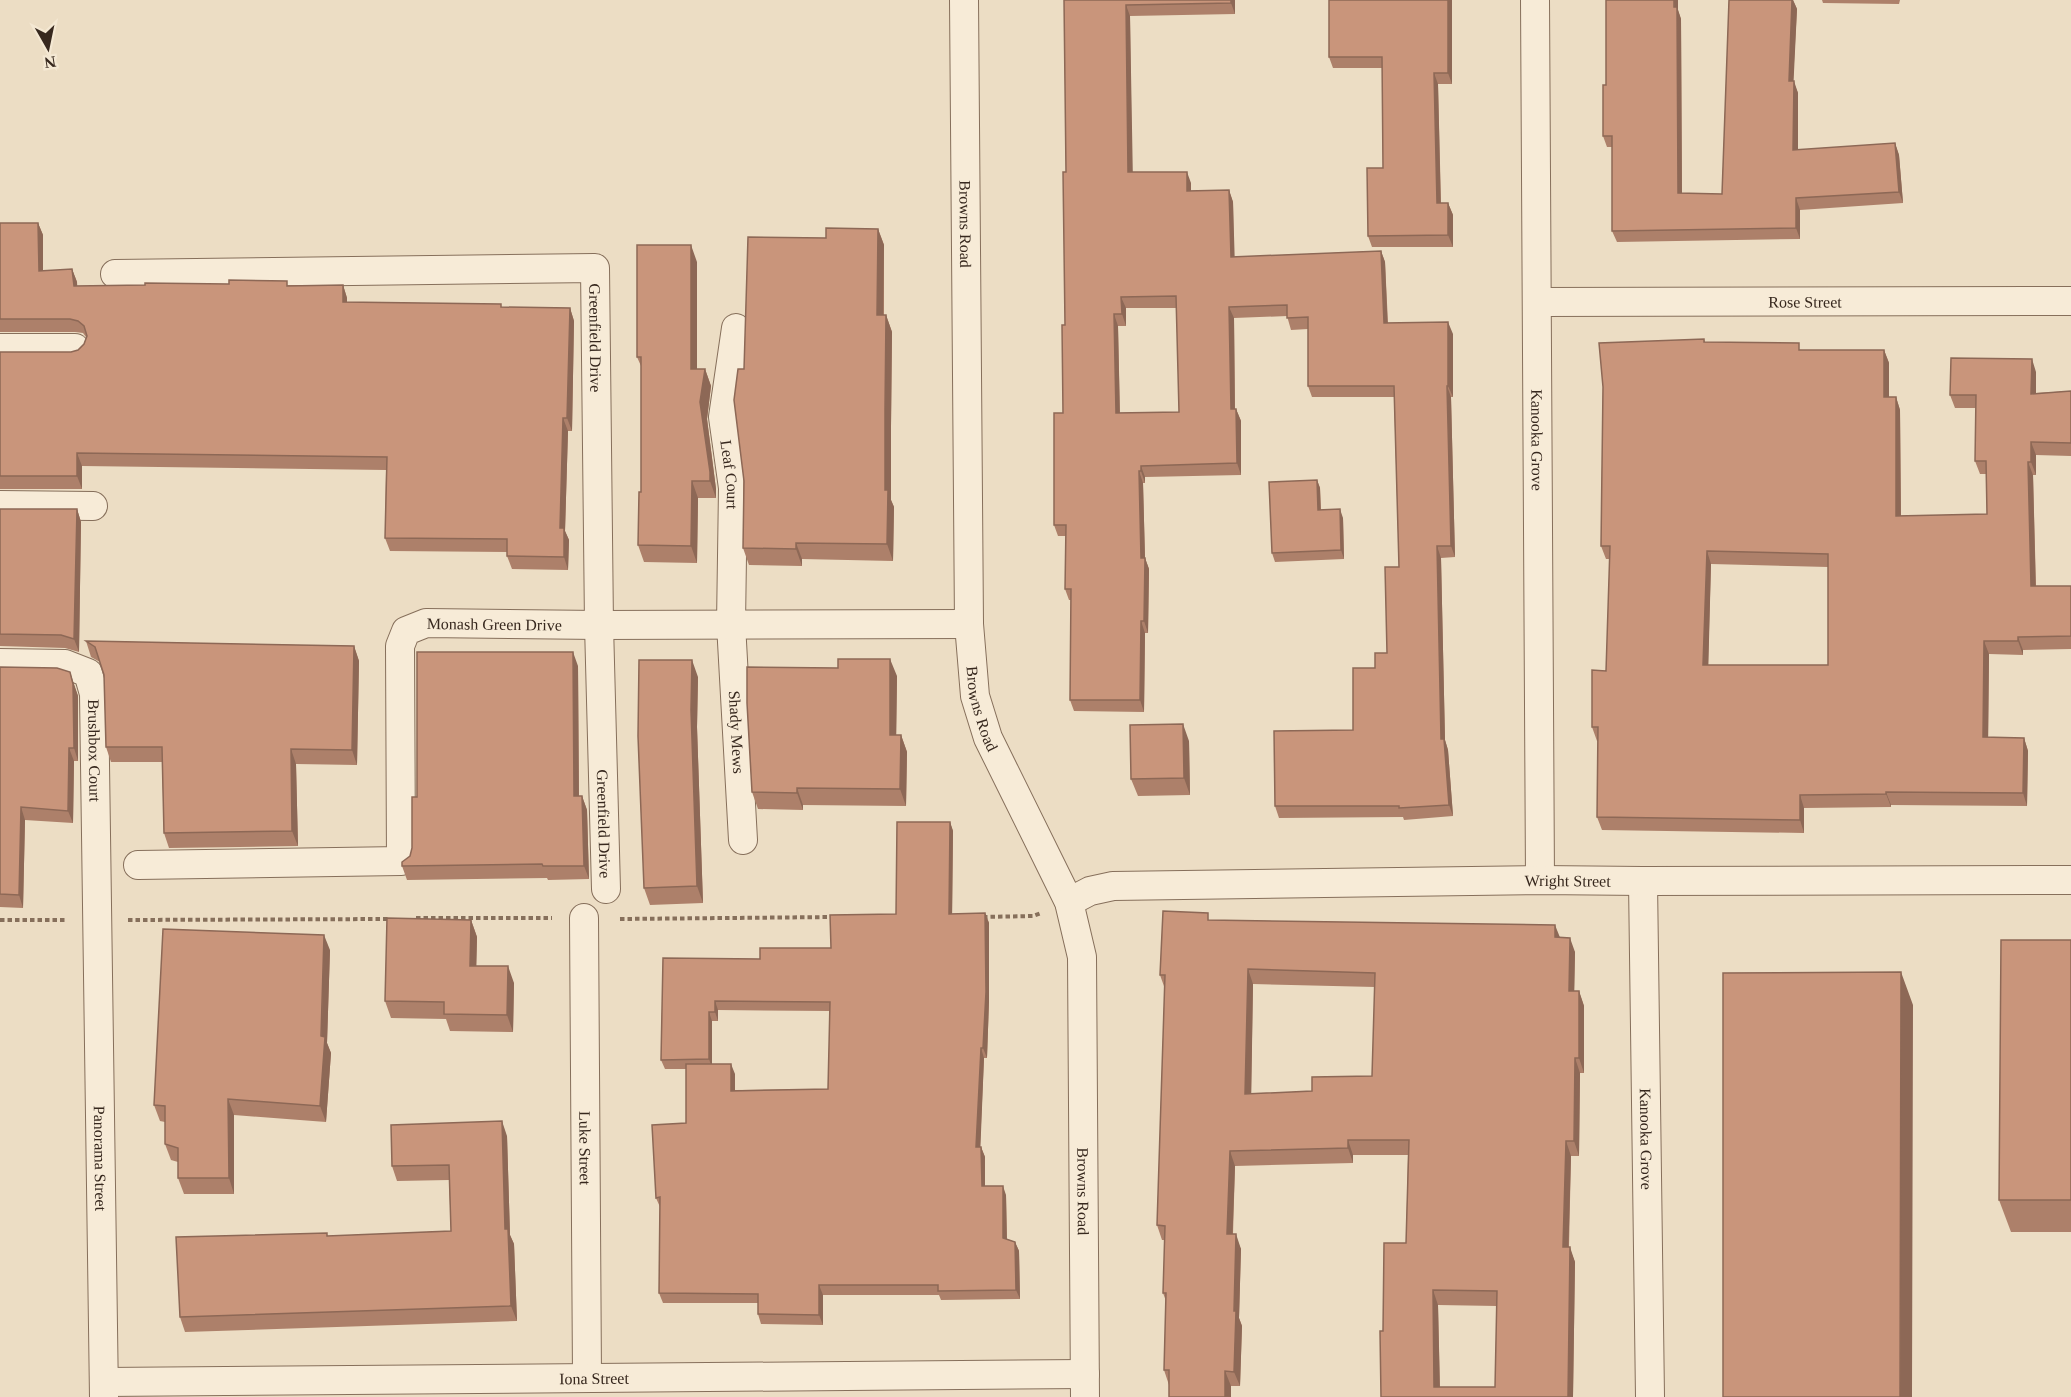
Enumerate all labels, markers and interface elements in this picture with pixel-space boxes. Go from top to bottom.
north arrow [18,18,78,78]
text: N [43,53,57,72]
street label: Browns Road [956,180,974,268]
street label: Greenfield Drive [586,283,604,393]
street label: Rose Street [1768,293,1842,311]
street label: Kanooka Grove [1528,389,1546,491]
street label: Leaf Court [717,439,741,510]
street label: Monash Green Drive [427,615,562,634]
street label: Browns Road [964,665,1001,754]
street label: Shady Mews [726,690,747,774]
street label: Brushbox Court [85,699,104,802]
street label: Greenfield Drive [594,769,614,879]
street label: Wright Street [1525,872,1611,890]
street label: Kanooka Grove [1637,1088,1655,1190]
street label: Panorama Street [91,1106,109,1212]
street label: Luke Street [576,1111,594,1186]
street label: Browns Road [1074,1147,1092,1235]
street label: Iona Street [559,1370,630,1387]

